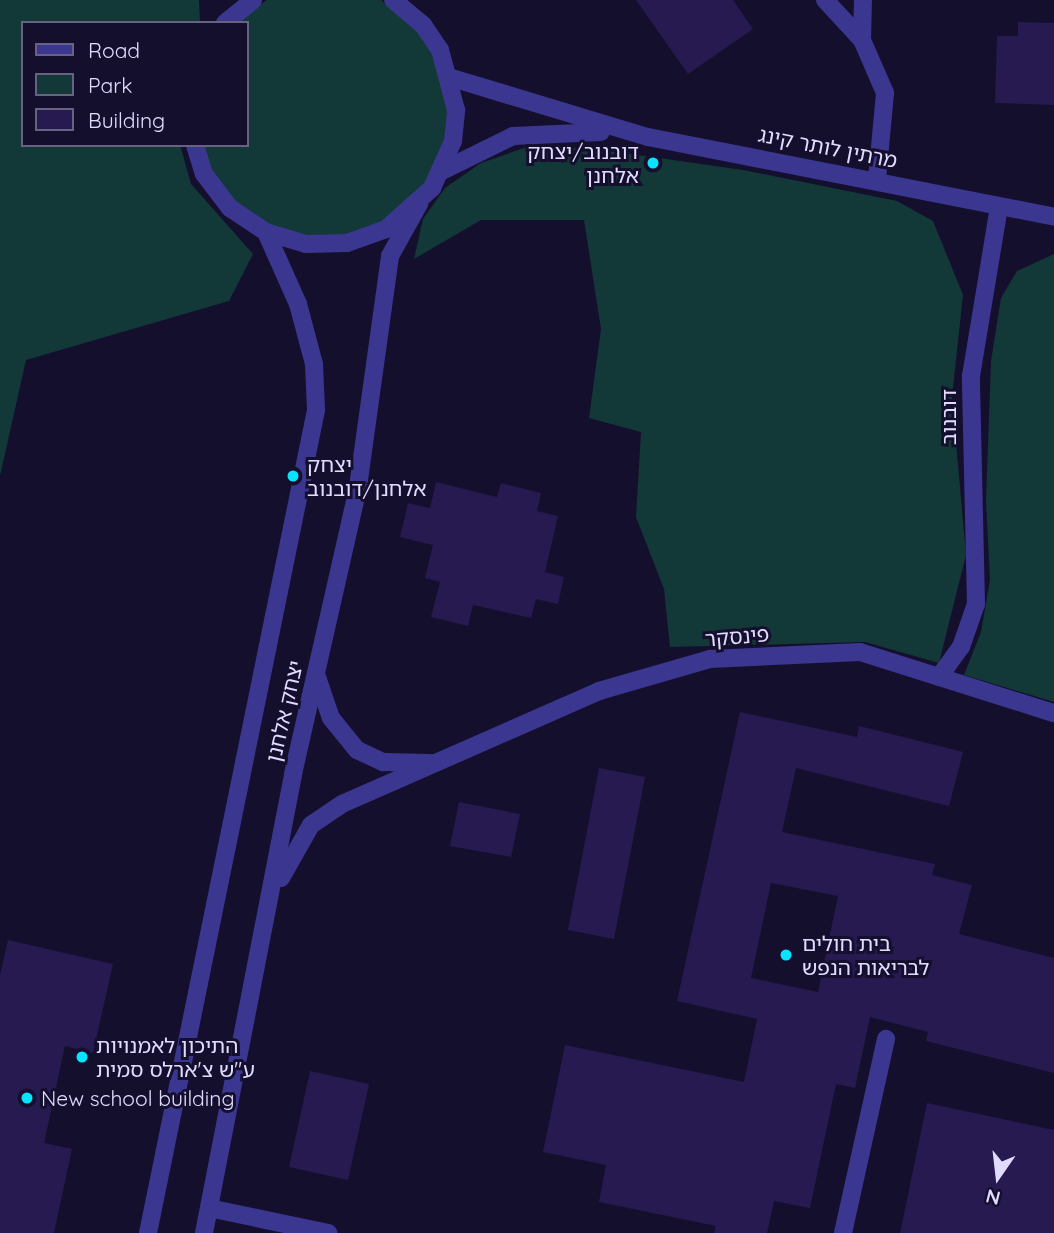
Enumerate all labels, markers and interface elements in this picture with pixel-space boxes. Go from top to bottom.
legend [21,21,248,147]
text: Road [88,37,140,63]
text: Park [88,72,132,98]
text: Building [88,107,165,133]
street label: מרתין לותר קינג [756,121,900,173]
place label: דובנוב/יצחק אלחנן [527,138,639,188]
marker: דובנוב/יצחק אלחנן [645,155,661,171]
street label: דובנוב [935,389,961,445]
place label: יצחק אלחנן/דובנוב [307,451,427,501]
marker: יצחק אלחנן/דובנוב [285,468,301,484]
street label: פינסקר [704,621,770,651]
street label: יצחק אלחנן [260,658,308,764]
place label: בית חולים לבריאות הנפש [802,930,929,980]
marker: בית חולים לבריאות הנפש [776,945,796,965]
place label: התיכון לאמנויות ע"ש צ'ארלס סמית [96,1032,255,1082]
marker: התיכון לאמנויות ע"ש צ'ארלס סמית [74,1049,90,1065]
place label: New school building [41,1085,235,1111]
marker: New school building [19,1090,35,1106]
north arrow [963,1142,1033,1212]
text: N [983,1184,1003,1211]

